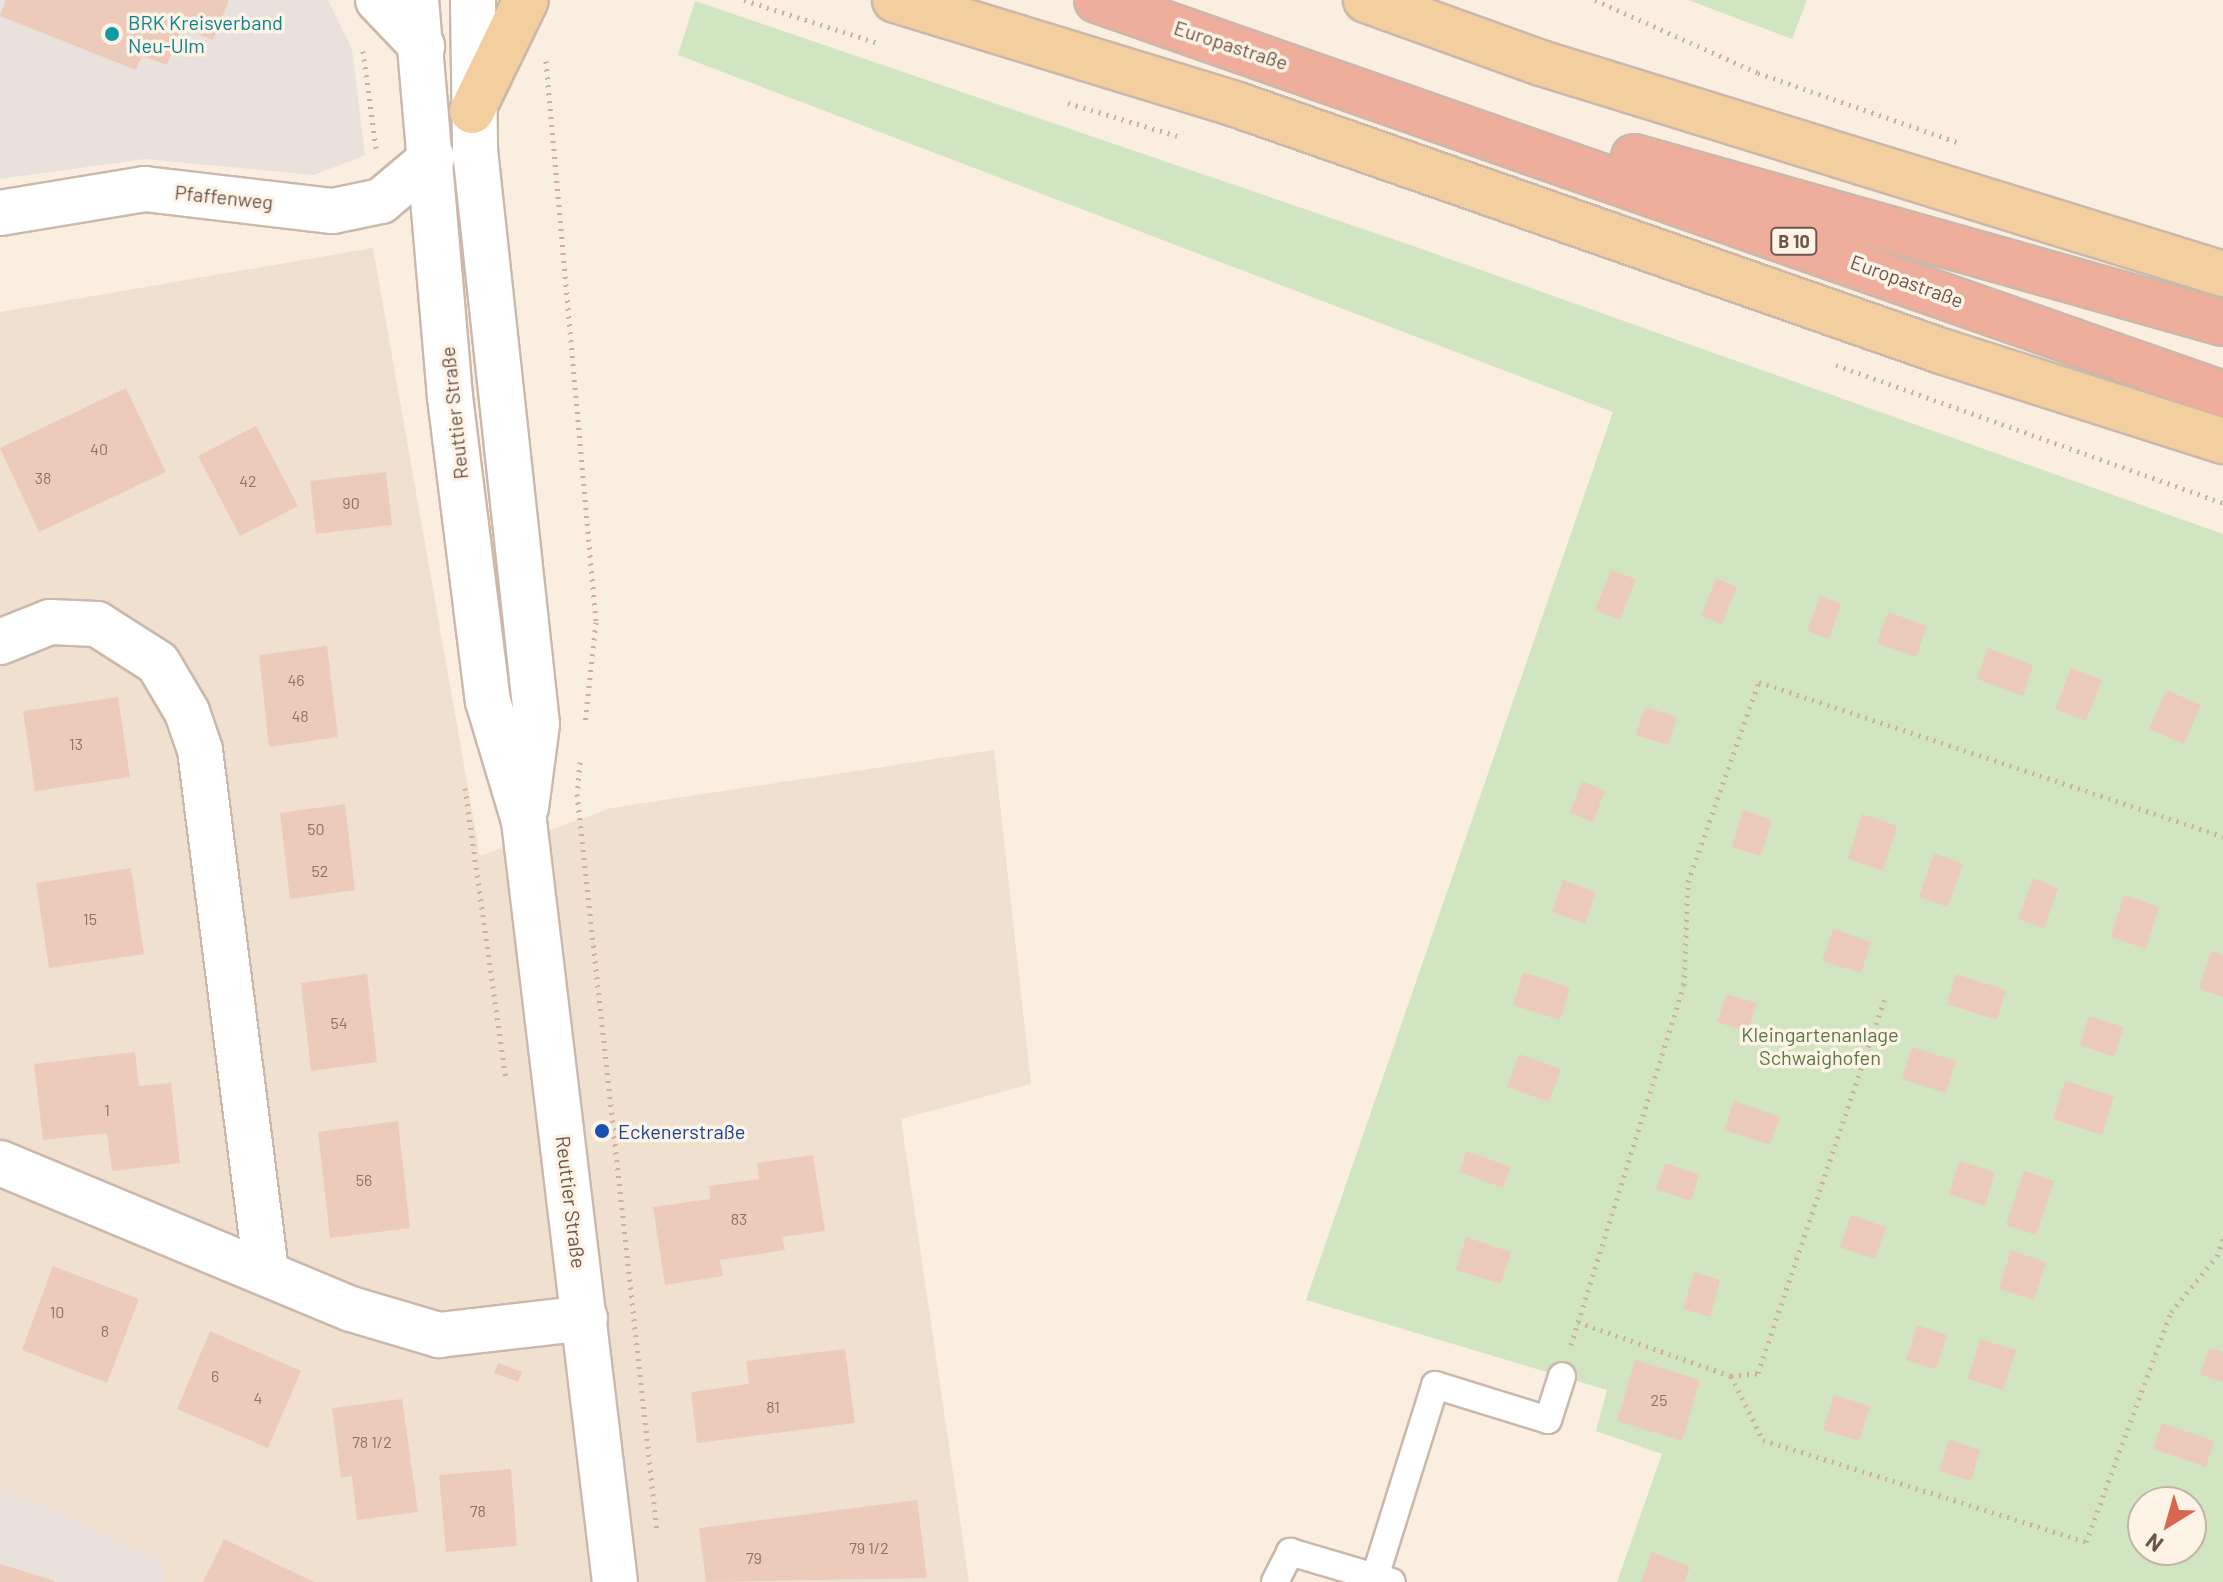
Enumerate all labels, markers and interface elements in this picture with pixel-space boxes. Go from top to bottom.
place label: BRK Kreisverband Neu-Ulm [128,10,283,57]
street label: Europastraße [1171,15,1291,75]
marker: BRK Kreisverband Neu-Ulm [103,25,121,43]
street label: Pfaffenweg [174,180,274,214]
road number: B 10 [1770,227,1818,255]
street label: Europastraße [1847,249,1967,313]
street label: Reuttier Straße [435,345,473,481]
house number: 40 [90,439,108,459]
house number: 38 [35,468,51,488]
house number: 42 [239,471,257,491]
house number: 90 [342,493,360,513]
house number: 46 [287,670,305,690]
house number: 48 [291,706,309,726]
house number: 13 [69,734,83,754]
house number: 50 [307,819,325,839]
house number: 52 [312,861,328,881]
house number: 15 [83,909,97,929]
house number: 54 [330,1013,348,1033]
park label: Kleingartenanlage Schwaighofen [1741,1023,1899,1070]
house number: 1 [104,1100,110,1120]
place label: Eckenerstraße [618,1119,745,1143]
marker: Eckenerstraße [593,1122,611,1140]
street label: Reuttier Straße [551,1134,591,1270]
house number: 56 [356,1170,372,1190]
house number: 83 [731,1209,747,1229]
house number: 10 [50,1302,64,1322]
house number: 8 [101,1321,109,1341]
house number: 6 [211,1366,219,1386]
house number: 4 [254,1388,262,1408]
house number: 25 [1651,1390,1667,1410]
house number: 81 [766,1397,780,1417]
house number: 78 1/2 [352,1432,392,1452]
north arrow [2127,1486,2207,1566]
house number: 78 [470,1501,486,1521]
text: N [2140,1529,2167,1558]
house number: 79 1/2 [849,1538,889,1558]
house number: 79 [746,1548,762,1568]

